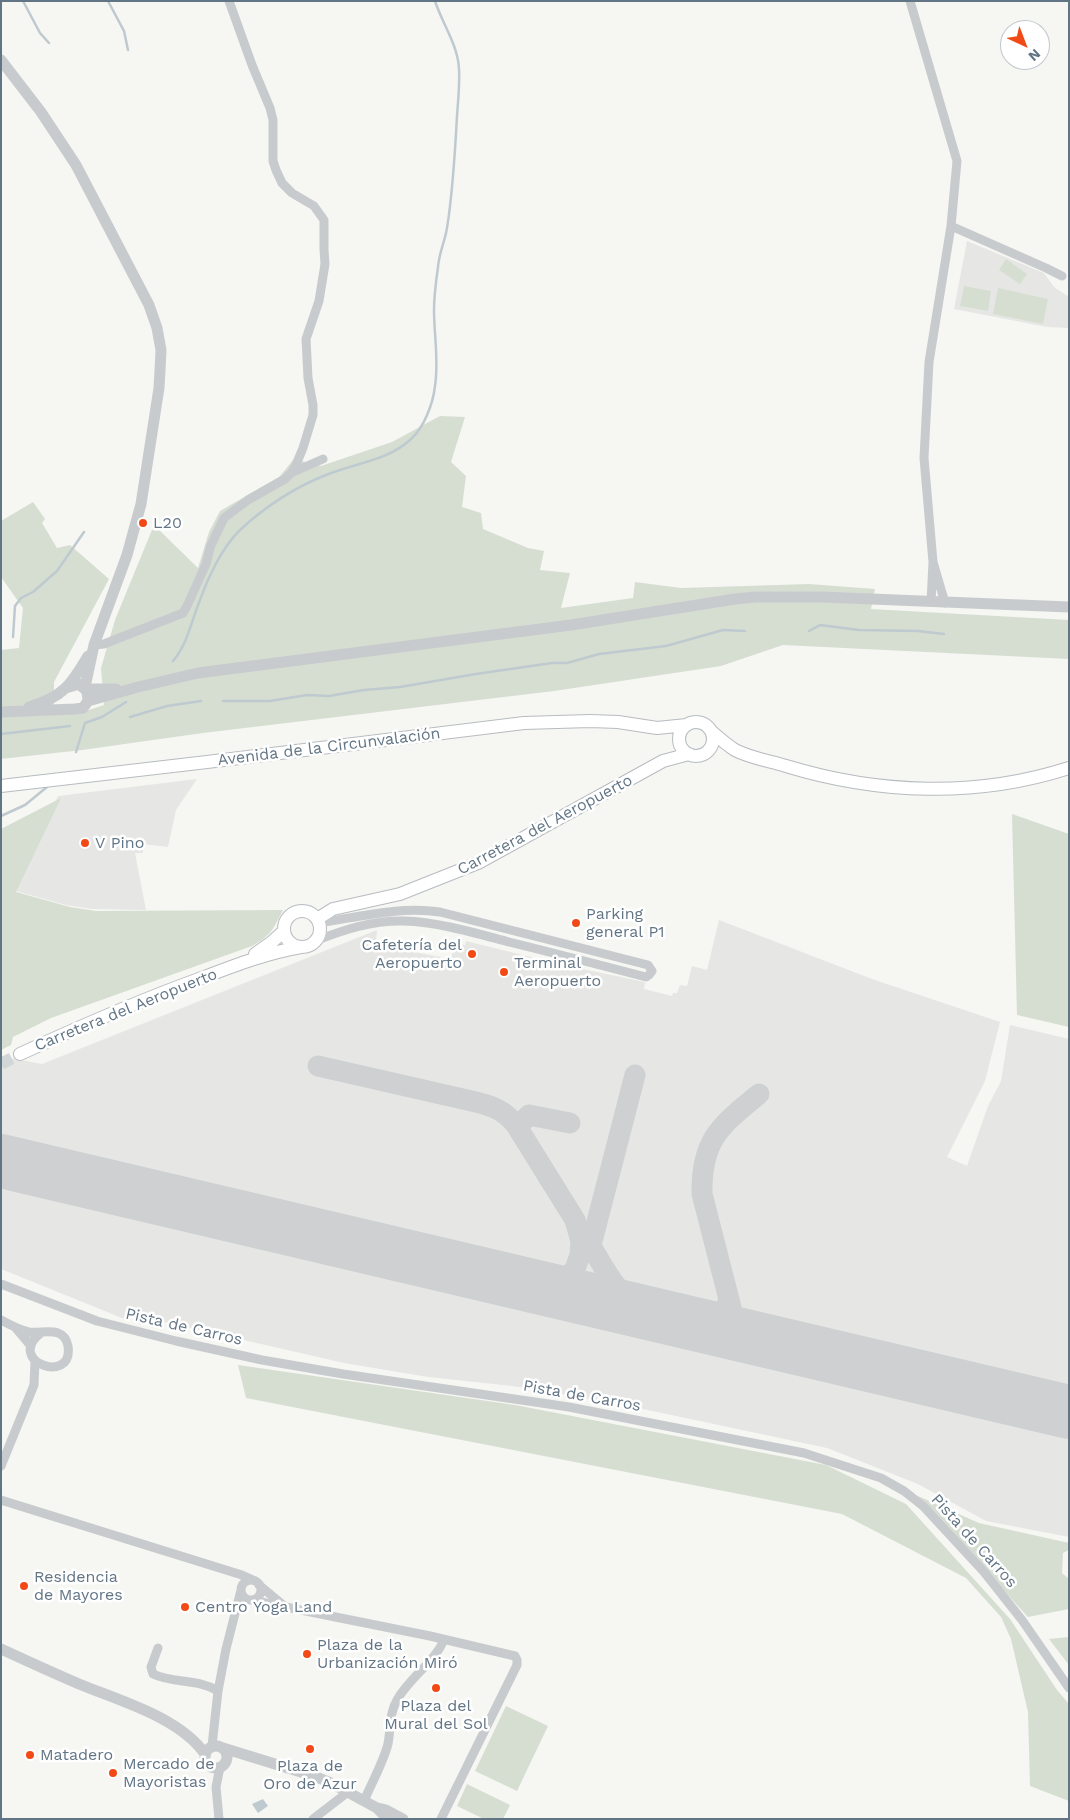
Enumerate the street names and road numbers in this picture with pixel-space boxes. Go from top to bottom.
street label: Avenida de la Circunvalación [217,724,441,770]
street label: Carretera del Aeropuerto [454,771,636,879]
street label: Carretera del Aeropuerto [32,965,220,1055]
street label: Pista de Carros [124,1304,244,1350]
street label: Pista de Carros [522,1376,642,1416]
street label: Pista de Carros [927,1490,1021,1592]

